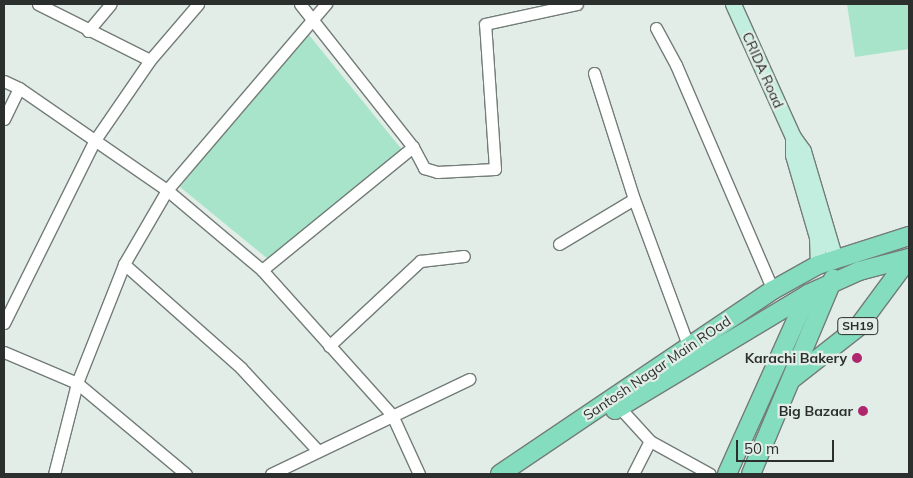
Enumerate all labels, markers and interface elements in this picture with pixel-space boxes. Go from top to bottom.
street label: CRIDA Road [739,29,787,111]
street label: Santosh Nagar Main ROad [580,312,734,424]
road number: SH19 [837,316,879,336]
place label: Karachi Bakery [745,350,847,366]
marker: Karachi Bakery [851,352,863,364]
place label: Big Bazaar [779,403,853,419]
marker: Big Bazaar [857,405,869,417]
scale bar [738,430,836,462]
text: 50 m [744,439,779,458]

